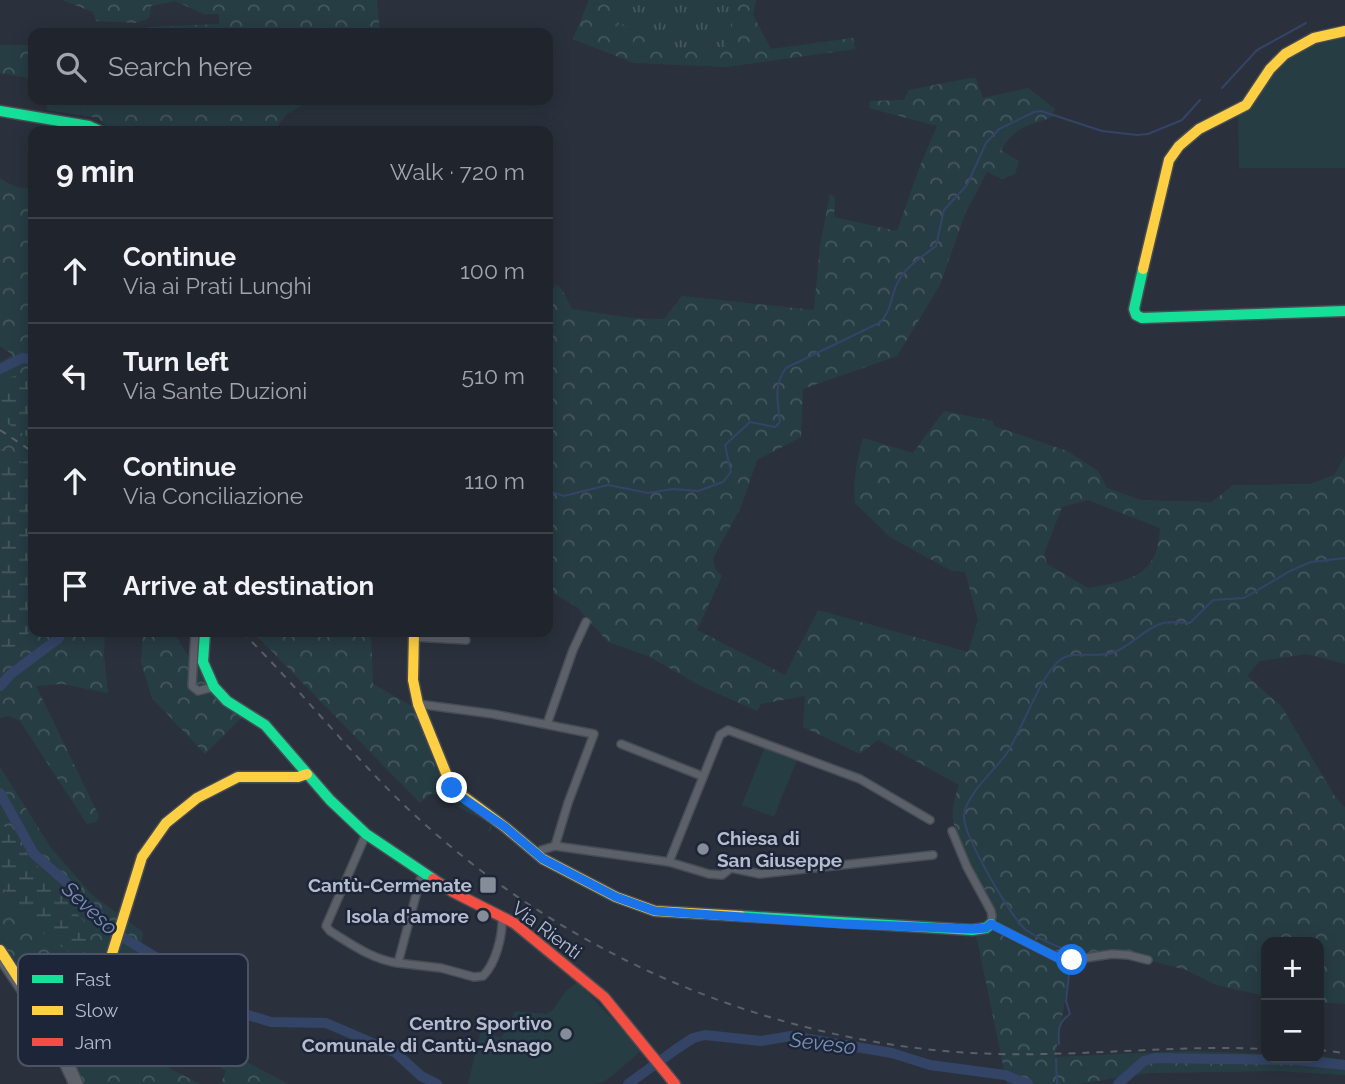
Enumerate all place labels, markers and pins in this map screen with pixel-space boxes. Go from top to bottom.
place label: Chiesa di San Giuseppe [717,827,842,871]
marker: Chiesa di San Giuseppe [695,841,711,857]
place label: Cantù-Cermenate [308,874,472,896]
marker: Cantù-Cermenate [478,875,498,895]
place label: Isola d'amore [346,905,469,927]
marker: Isola d'amore [475,908,491,924]
place label: Centro Sportivo Comunale di Cantù-Asnago [302,1012,552,1056]
marker: Centro Sportivo Comunale di Cantù-Asnago [558,1026,574,1042]

